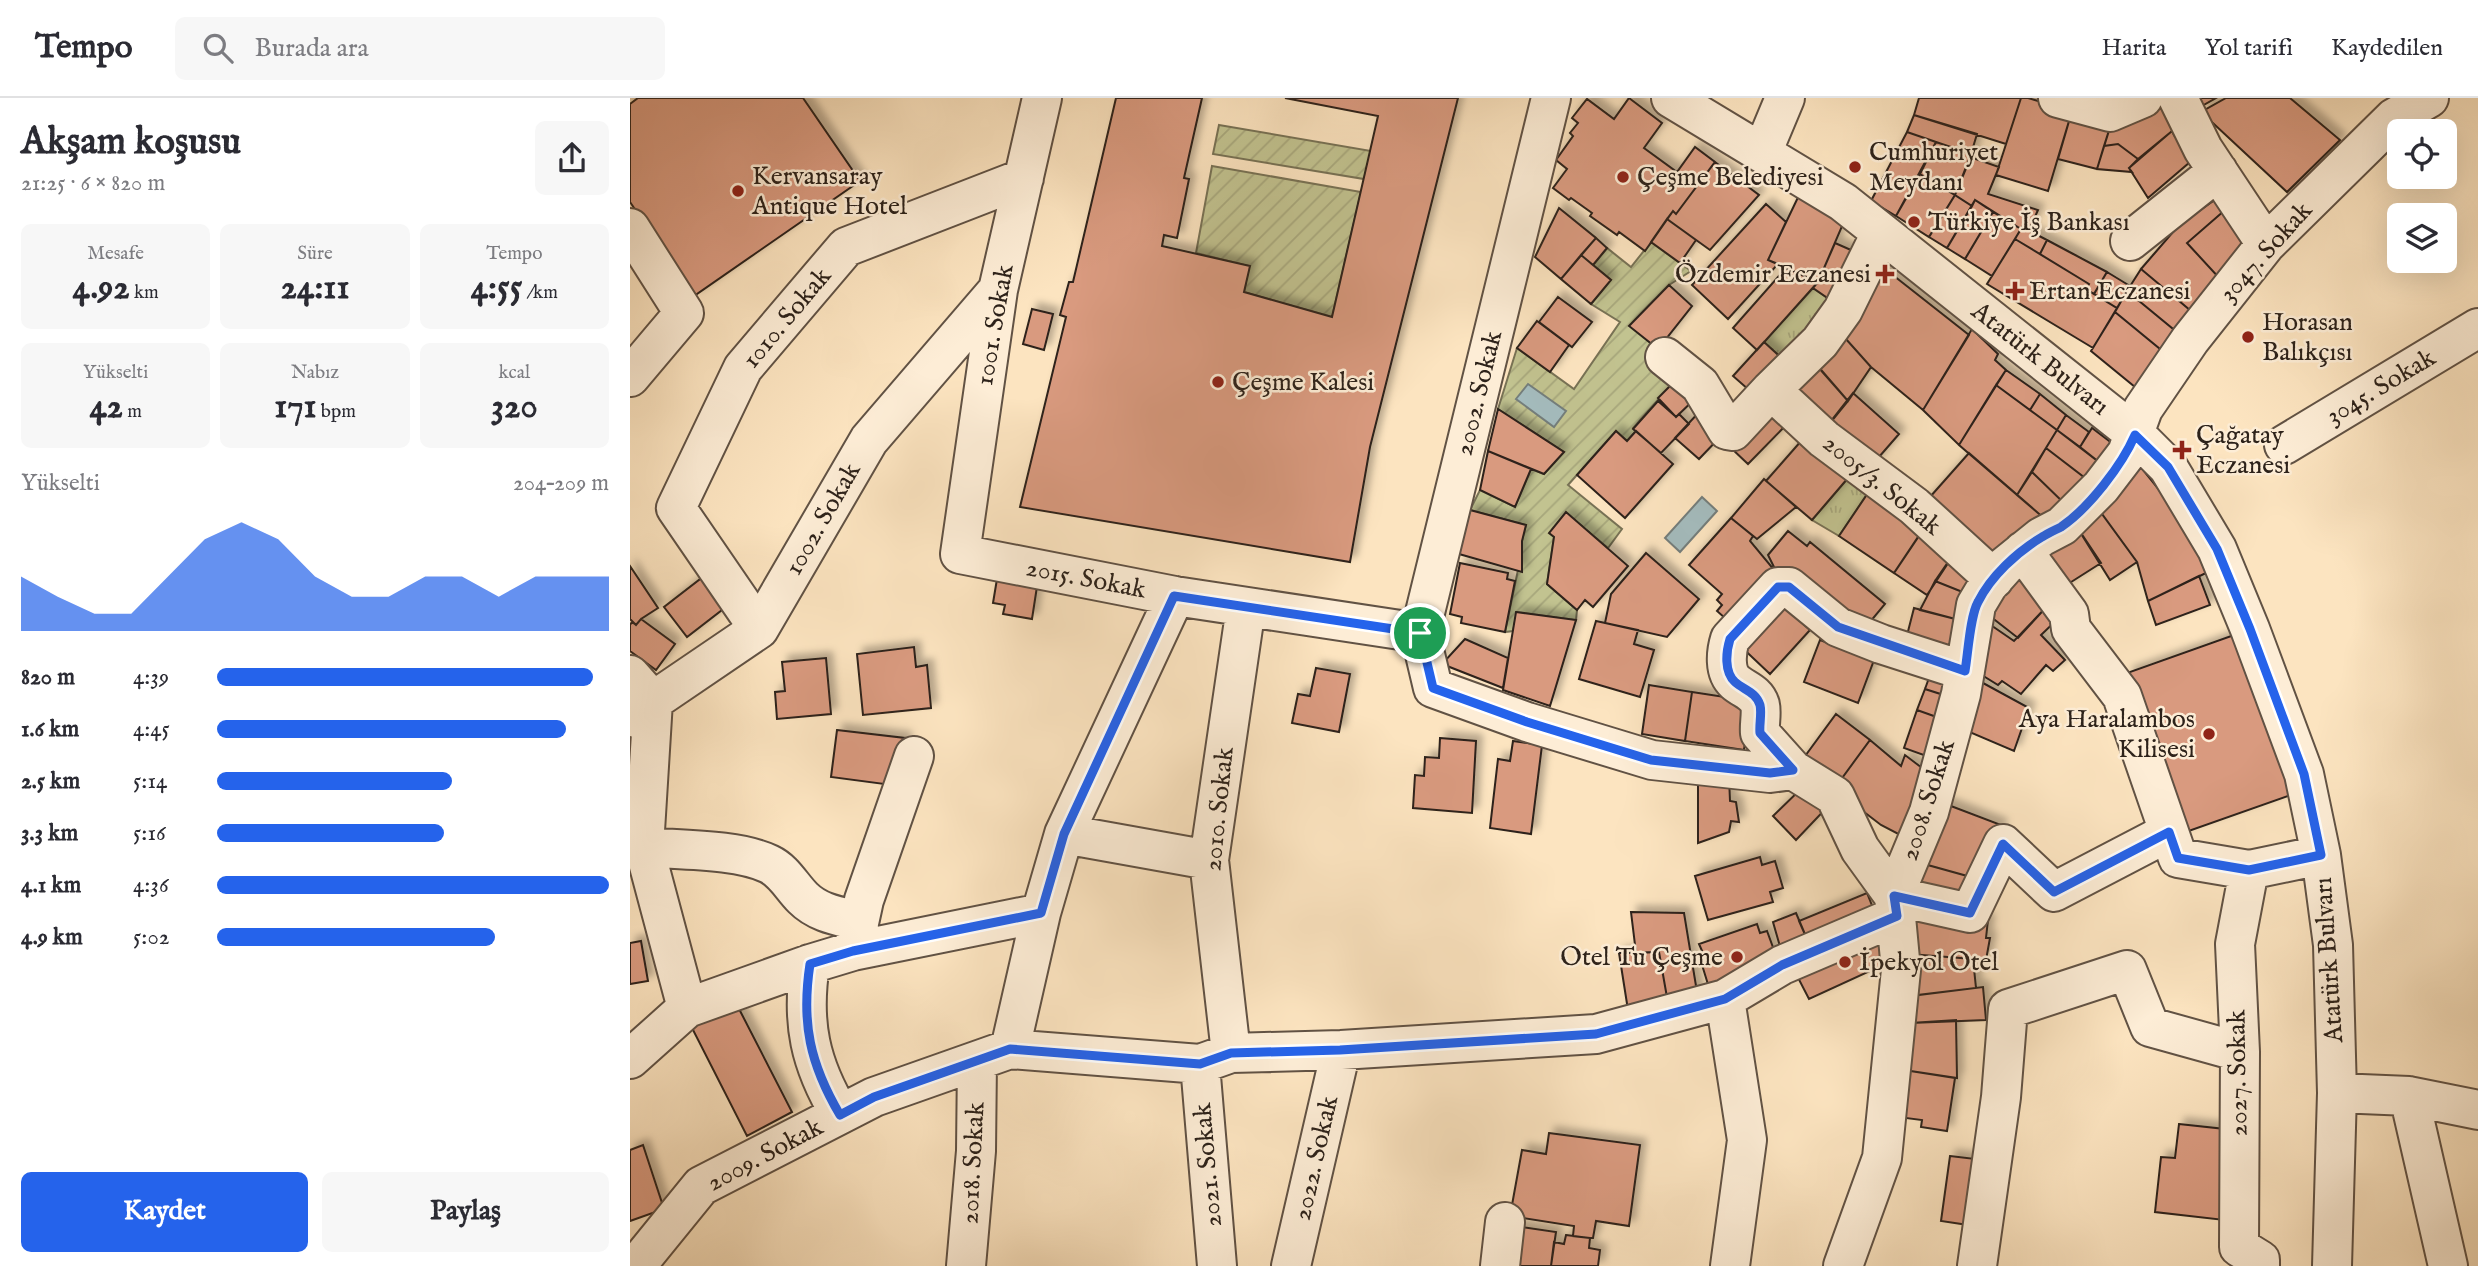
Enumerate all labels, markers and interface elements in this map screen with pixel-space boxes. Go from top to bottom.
search box [175,17,665,80]
text: Tempo [35,27,133,69]
icon: search [199,29,237,67]
text: Burada ara [255,32,369,65]
text: Harita [2102,33,2166,64]
text: Yol tarifi [2204,33,2293,64]
text: Kaydedilen [2331,33,2443,64]
text: Akşam koşusu [21,119,241,167]
map controls [2387,119,2457,273]
button: locate [2387,119,2457,189]
button: share [535,121,609,195]
place label: Cumhuriyet Meydanı [1869,136,1998,199]
marker: Cumhuriyet Meydanı [1847,159,1863,175]
place label: Kervansaray Antique Hotel [751,160,908,223]
place label: Çeşme Belediyesi [1637,161,1824,194]
text: 21:25 · 6 × 820 m [21,169,165,198]
marker: Çeşme Belediyesi [1615,169,1631,185]
marker: Kervansaray Antique Hotel [730,183,746,199]
street label: 3047. Sokak [2212,194,2321,309]
button: layers [2387,203,2457,273]
place label: Türkiye İş Bankası [1928,206,2130,239]
marker: Türkiye İş Bankası [1906,214,1922,230]
text: Mesafe [87,242,144,266]
text: Süre [297,242,333,266]
text: Tempo [486,242,542,266]
place label: Özdemir Eczanesi [1675,258,1871,291]
street label: 1010. Sokak [735,260,840,375]
street label: 1001. Sokak [968,261,1022,388]
text: 4.92 [73,266,130,311]
text: 24:11 [281,266,349,311]
text: 4:55 [471,266,522,311]
marker: Özdemir Eczanesi [1877,266,1893,282]
place label: Ertan Eczanesi [2029,275,2191,308]
text: km [130,281,159,305]
text: /km [522,281,558,305]
marker: Ertan Eczanesi [2007,283,2023,299]
street label: Atatürk Bulvarı [1964,294,2116,423]
place label: Horasan Balıkçısı [2262,306,2353,369]
street label: 2002. Sokak [1448,326,1511,459]
marker: Horasan Balıkçısı [2240,329,2256,345]
street label: 3045. Sokak [2320,341,2443,433]
text: Yükselti [83,361,148,385]
text: Nabız [291,361,339,385]
text: kcal [498,361,530,385]
place label: Çeşme Kalesi [1232,366,1374,399]
marker: Çeşme Kalesi [1210,374,1226,390]
text: 42 [89,385,123,430]
text: 171 [274,385,317,430]
text: 320 [491,385,538,430]
text: m [123,400,142,424]
text: bpm [317,400,356,424]
place label: Çağatay Eczanesi [2196,419,2290,482]
street label: 2005/3. Sokak [1816,427,1949,544]
marker: Çağatay Eczanesi [2174,442,2190,458]
street label: 1002. Sokak [777,456,869,581]
text: Yükselti [21,469,100,498]
text: 204–209 m [513,469,609,498]
street label: 2015. Sokak [1023,551,1150,607]
pin [1390,603,1450,663]
icon: arrive [1401,614,1439,652]
text: 820 m [21,663,75,692]
text: 4:39 [133,663,169,692]
place label: Aya Haralambos Kilisesi [2018,703,2195,766]
text: 1.6 km [21,715,79,744]
text: 4:45 [133,715,170,744]
marker: Aya Haralambos Kilisesi [2201,726,2217,742]
street label: 2008. Sokak [1893,734,1963,865]
street label: 2010. Sokak [1196,744,1242,873]
text: 2.5 km [21,767,80,796]
text: 5:14 [133,767,167,796]
text: 3.3 km [21,819,78,848]
text: 5:16 [133,819,166,848]
text: 4.1 km [21,871,81,900]
text: 4:36 [133,871,169,900]
street label: Atatürk Bulvarı [2307,876,2351,1045]
text: 4.9 km [21,923,83,952]
text: 5:02 [133,923,170,952]
place label: Otel Tu Çeşme [1560,941,1723,974]
place label: İpekyol Otel [1859,946,2000,979]
marker: Otel Tu Çeşme [1729,949,1745,965]
marker: İpekyol Otel [1837,954,1853,970]
street label: 2027. Sokak [2220,1008,2256,1137]
street label: 2022. Sokak [1286,1091,1347,1224]
street label: 2018. Sokak [953,1100,993,1225]
street label: 2021. Sokak [1186,1101,1230,1228]
street label: 2009. Sokak [701,1110,830,1199]
button: Kaydet [21,1172,308,1252]
button: Paylaş [322,1172,609,1252]

